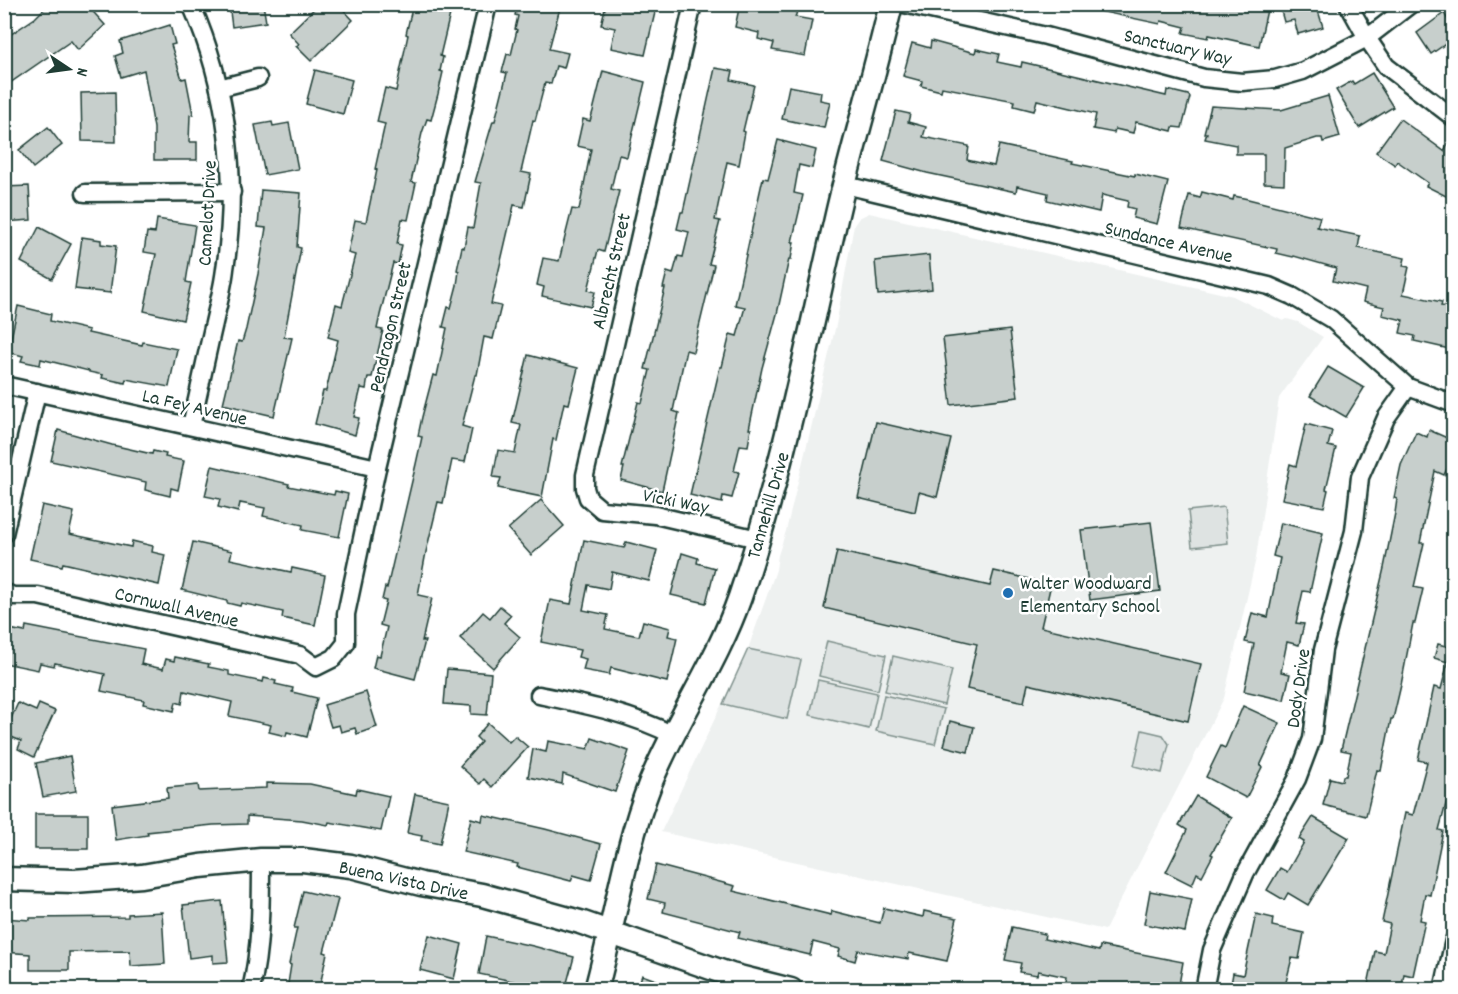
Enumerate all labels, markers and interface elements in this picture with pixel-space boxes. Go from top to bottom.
street label: Sanctuary Way [1121,23,1235,75]
north arrow [39,39,99,99]
text: N [69,65,93,78]
street label: Camelot Drive [192,159,226,267]
street label: Albrecht Street [586,211,640,332]
street label: Sundance Avenue [1101,216,1235,272]
street label: Pendragon Street [363,260,421,396]
street label: La Fey Avenue [139,383,250,435]
street label: Tannehill Drive [741,449,799,563]
street label: Vicki Way [640,483,712,523]
place label: Walter Woodward Elementary School [1020,571,1160,622]
street label: Cornwall Avenue [112,581,241,637]
marker: Walter Woodward Elementary School [1001,586,1015,600]
street label: Dody Drive [1281,647,1319,730]
street label: Buena Vista Drive [336,855,471,909]

